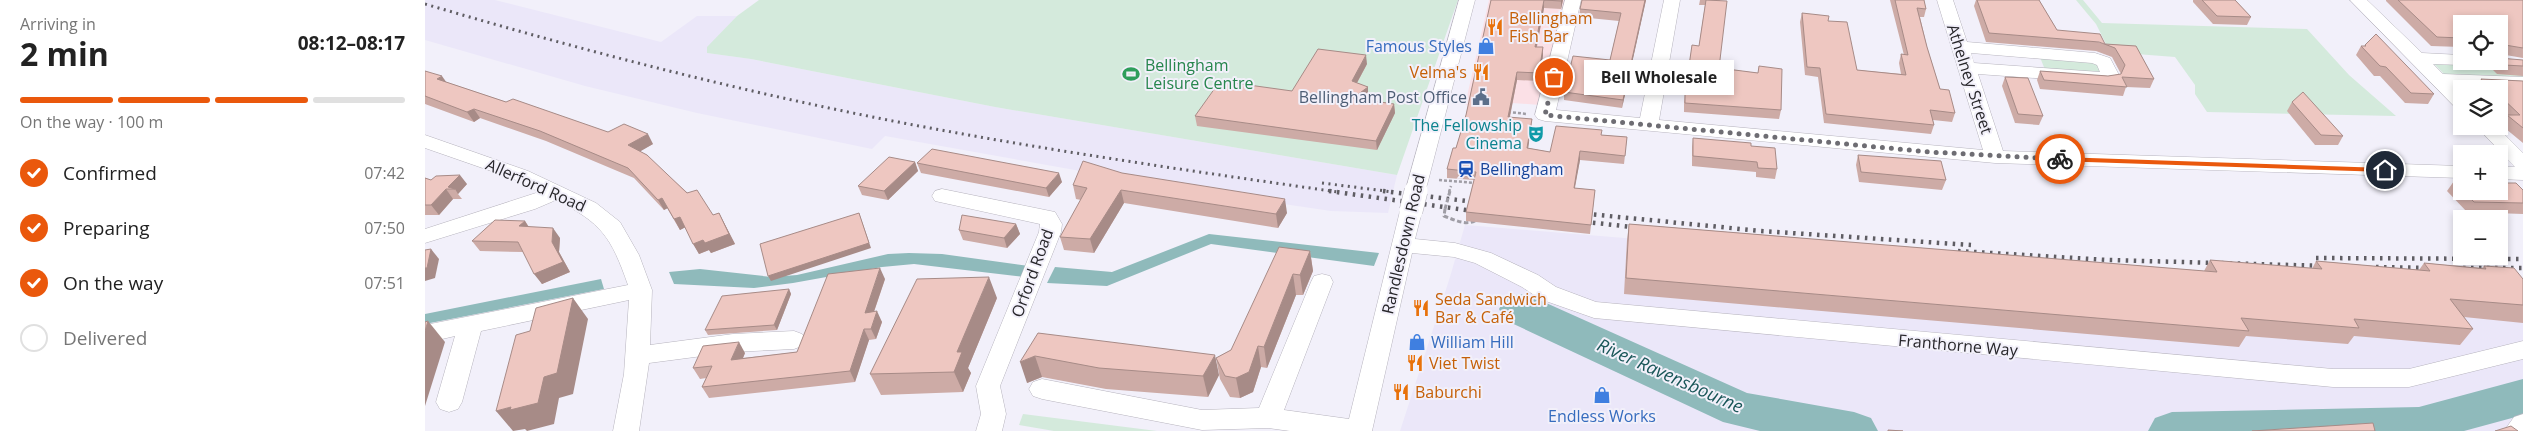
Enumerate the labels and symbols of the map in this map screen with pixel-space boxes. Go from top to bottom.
place label: Bellingham Fish Bar [1509,7,1592,47]
restaurant icon: Bellingham Fish Bar [1485,17,1505,37]
street label: Athelney Street [1942,21,1998,137]
place label: Famous Styles [1366,35,1472,57]
shop icon: Famous Styles [1476,36,1496,56]
place label: Bellingham Leisure Centre [1145,54,1254,94]
pin [1533,56,1575,98]
callout: Bell Wholesale [1584,60,1734,94]
place label: Velma's [1410,61,1467,83]
restaurant icon: Velma's [1471,62,1491,82]
sports icon: Bellingham Leisure Centre [1121,64,1141,84]
place label: Bellingham Post Office [1299,86,1467,108]
public building icon: Bellingham Post Office [1471,87,1491,107]
place label: The Fellowship Cinema [1412,114,1522,154]
theatre icon: The Fellowship Cinema [1526,124,1546,144]
courier [2035,134,2085,184]
pin [2364,149,2406,191]
street label: Allerford Road [482,153,590,217]
place label: Bellingham [1480,158,1563,180]
station icon: Bellingham [1456,159,1476,179]
street label: Randlesdown Road [1376,172,1430,316]
street label: Orford Road [1006,226,1058,320]
place label: Seda Sandwich Bar & Café [1435,288,1547,328]
restaurant icon: Seda Sandwich Bar & Café [1411,298,1431,318]
street label: Franthorne Way [1897,329,2020,361]
place label: William Hill [1431,331,1514,353]
shop icon: William Hill [1407,332,1427,352]
water label: River Ravensbourne [1594,332,1747,418]
place label: Viet Twist [1429,352,1500,374]
restaurant icon: Viet Twist [1405,353,1425,373]
place label: Baburchi [1415,381,1482,403]
restaurant icon: Baburchi [1391,382,1411,402]
shop icon: Endless Works [1592,385,1612,405]
place label: Endless Works [1548,405,1656,427]

